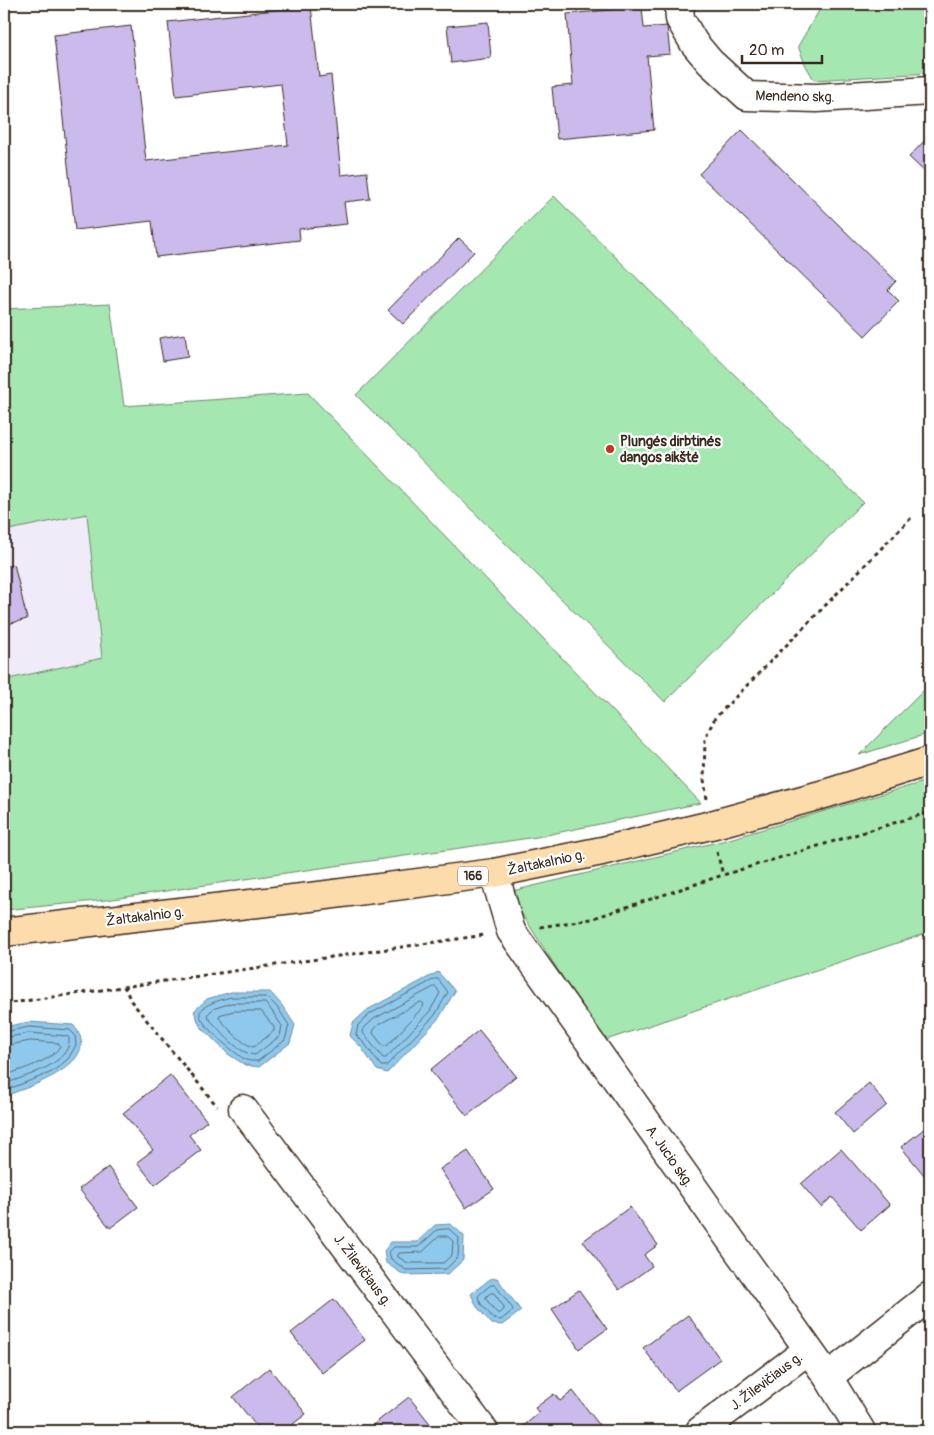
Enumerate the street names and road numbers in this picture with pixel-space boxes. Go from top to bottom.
street label: Mendeno skg. [755,87,835,106]
street label: Žaltakalnio g. [506,846,586,879]
road number: 166 [458,866,488,886]
street label: Žaltakalnio g. [105,903,185,930]
street label: A. Jucio skg. [642,1122,697,1190]
street label: J. Žilevičiaus g. [330,1231,395,1310]
street label: J. Žilevičiaus g. [727,1349,806,1414]

